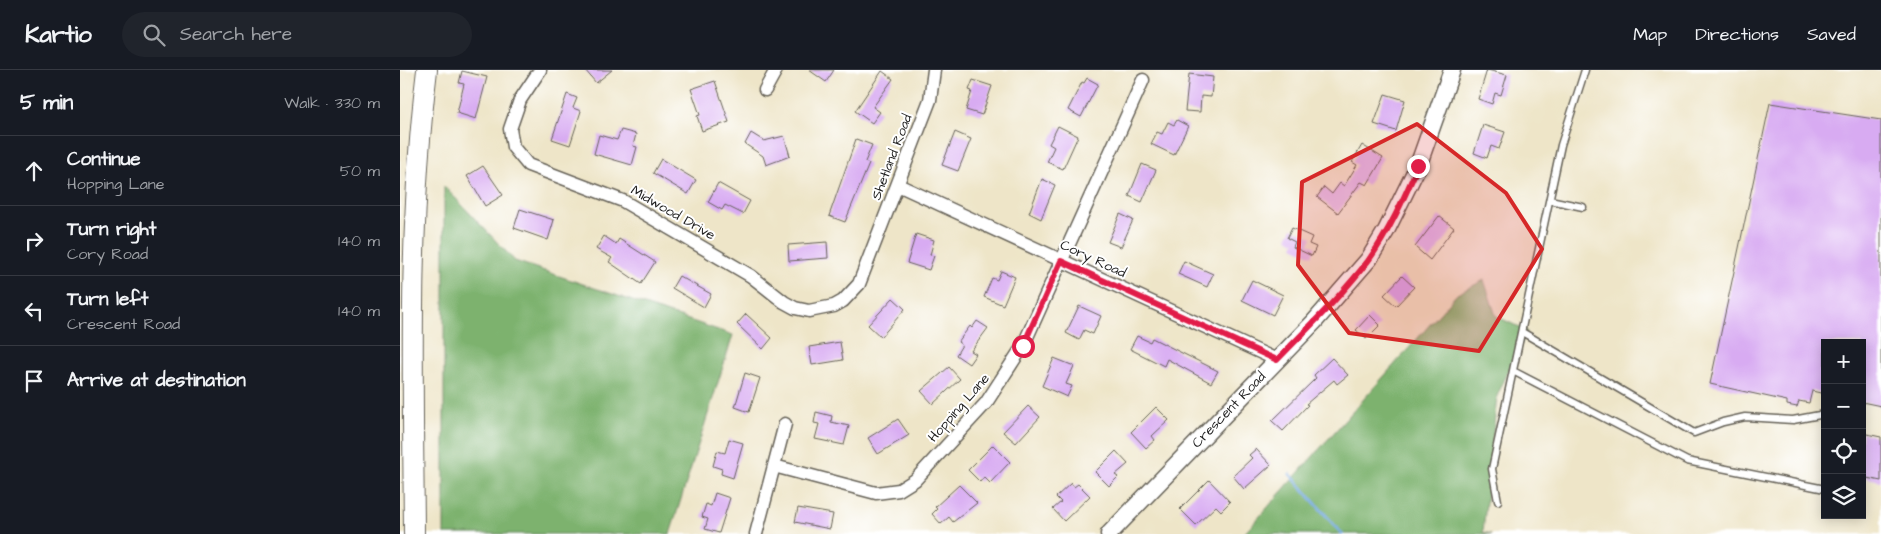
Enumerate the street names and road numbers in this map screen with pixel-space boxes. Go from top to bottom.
street label: Shetland Road [866,111,918,203]
street label: Midwood Drive [627,181,719,245]
street label: Cory Road [1057,235,1129,283]
street label: Crescent Road [1187,367,1271,453]
street label: Hopping Lane [923,369,995,447]

